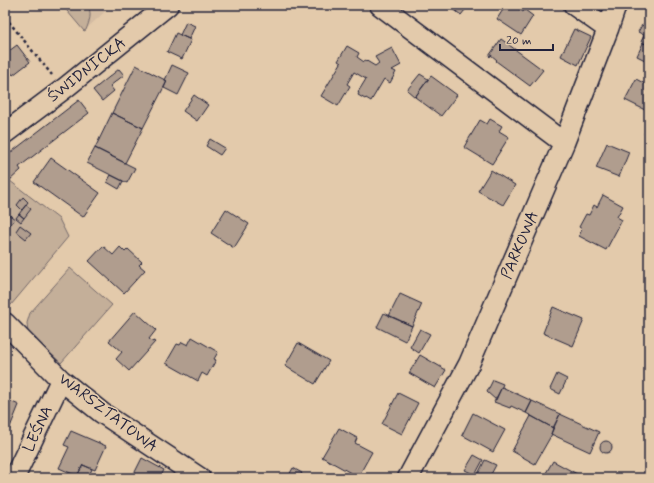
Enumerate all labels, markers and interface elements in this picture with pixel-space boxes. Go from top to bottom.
scale bar [500,26,553,52]
street label: ŚWIDNICKA [43,33,131,107]
text: 20 m [506,33,532,49]
street label: PARKOWA [496,208,544,282]
street label: WARSZTATOWA [54,369,162,457]
street label: LEŚNA [18,402,58,456]

